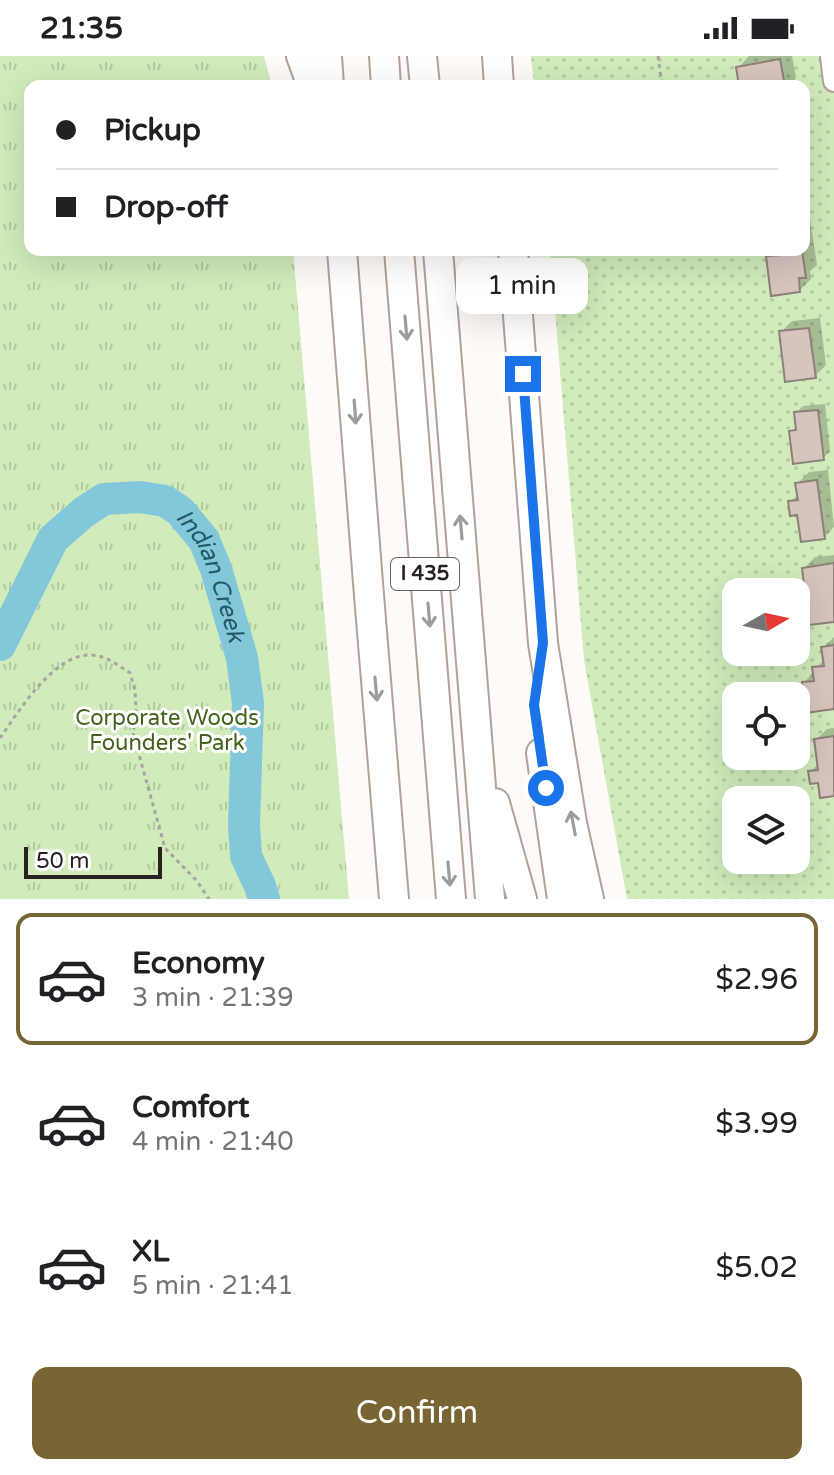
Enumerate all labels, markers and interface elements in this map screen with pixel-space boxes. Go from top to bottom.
text: 21:35 [40,10,123,47]
text: Pickup [104,112,201,149]
text: Drop-off [104,189,228,226]
callout: 1 min [457,258,589,314]
text: 1 min [487,270,557,301]
one-way arrow [398,314,413,341]
route end [505,356,541,392]
one-way arrow [348,398,363,425]
water label: Indian Creek [170,503,252,647]
one-way arrow [453,514,468,541]
road number: I 435 [391,558,459,590]
north arrow [722,578,810,666]
map controls [722,578,810,874]
one-way arrow [421,601,436,628]
one-way arrow [369,675,384,702]
button: locate [722,682,810,770]
park label: Corporate Woods Founders' Park [75,705,259,756]
route start [528,770,564,806]
button: layers [722,786,810,874]
one-way arrow [564,811,579,836]
scale bar [24,843,162,879]
text: 50 m [36,848,90,874]
one-way arrow [442,860,457,887]
icon: car [36,943,108,1015]
text: Economy [132,945,265,982]
text: $2.96 [715,961,798,998]
text: 3 min · 21:39 [132,982,294,1013]
icon: car [36,1087,108,1159]
text: Comfort [132,1089,250,1126]
text: $3.99 [715,1105,798,1142]
text: 4 min · 21:40 [132,1126,294,1157]
icon: car [36,1231,108,1303]
text: XL [132,1233,169,1270]
text: $5.02 [716,1249,798,1286]
text: 5 min · 21:41 [132,1270,294,1301]
button: Confirm [32,1367,802,1459]

